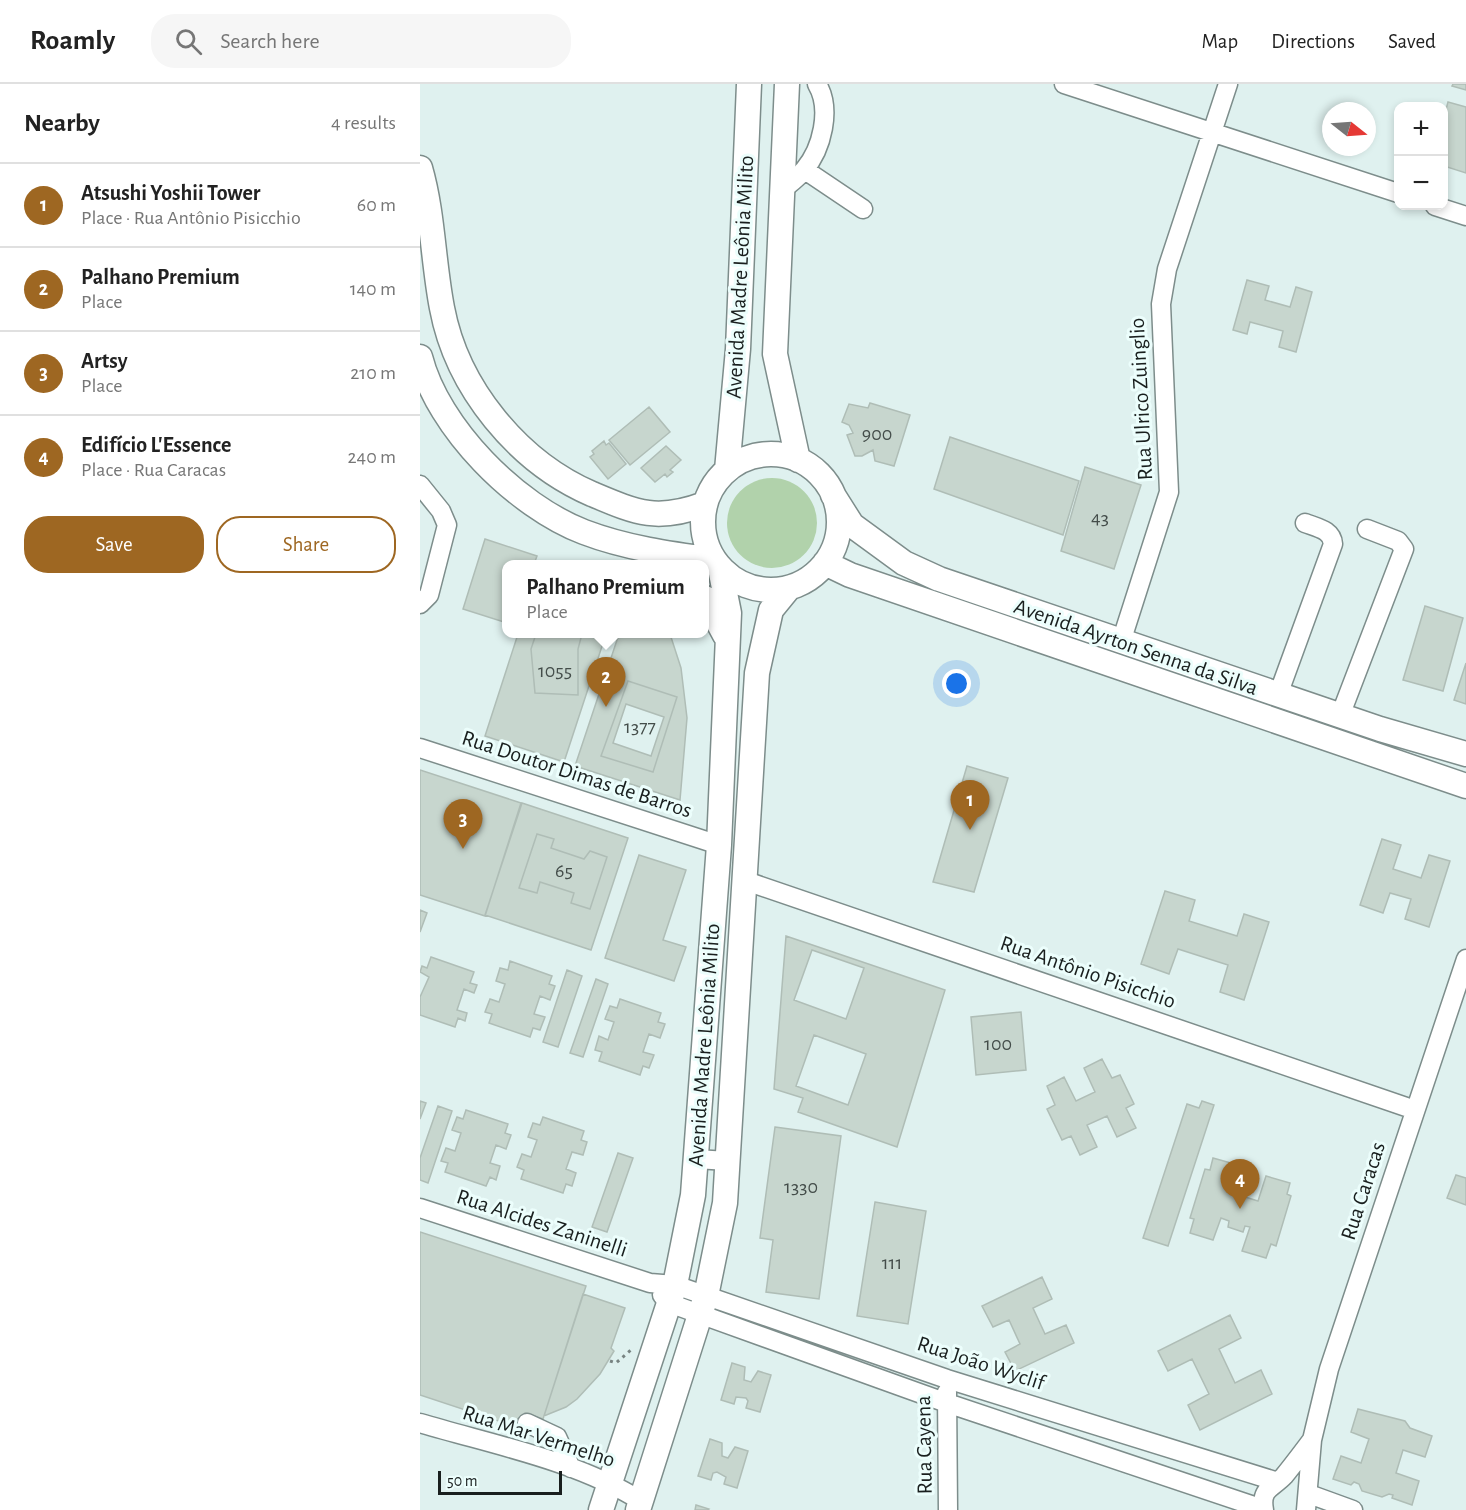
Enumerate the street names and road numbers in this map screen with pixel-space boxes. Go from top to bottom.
street label: Avenida Madre Leônia Milito [723,155,757,399]
street label: Rua Ulrico Zuinglio [1126,317,1156,481]
street label: Avenida Ayrton Senna da Silva [1011,595,1261,699]
street label: Rua Doutor Dimas de Barros [459,726,695,822]
street label: Avenida Madre Leônia Milito [685,923,723,1167]
street label: Rua Antônio Pisicchio [998,932,1178,1012]
street label: Rua Caracas [1337,1139,1389,1243]
street label: Rua Alcides Zaninelli [454,1185,630,1261]
street label: Rua João Wyclif [915,1332,1049,1394]
street label: Rua Cayena [912,1395,936,1495]
street label: Rua Mar Vermelho [460,1401,618,1471]

